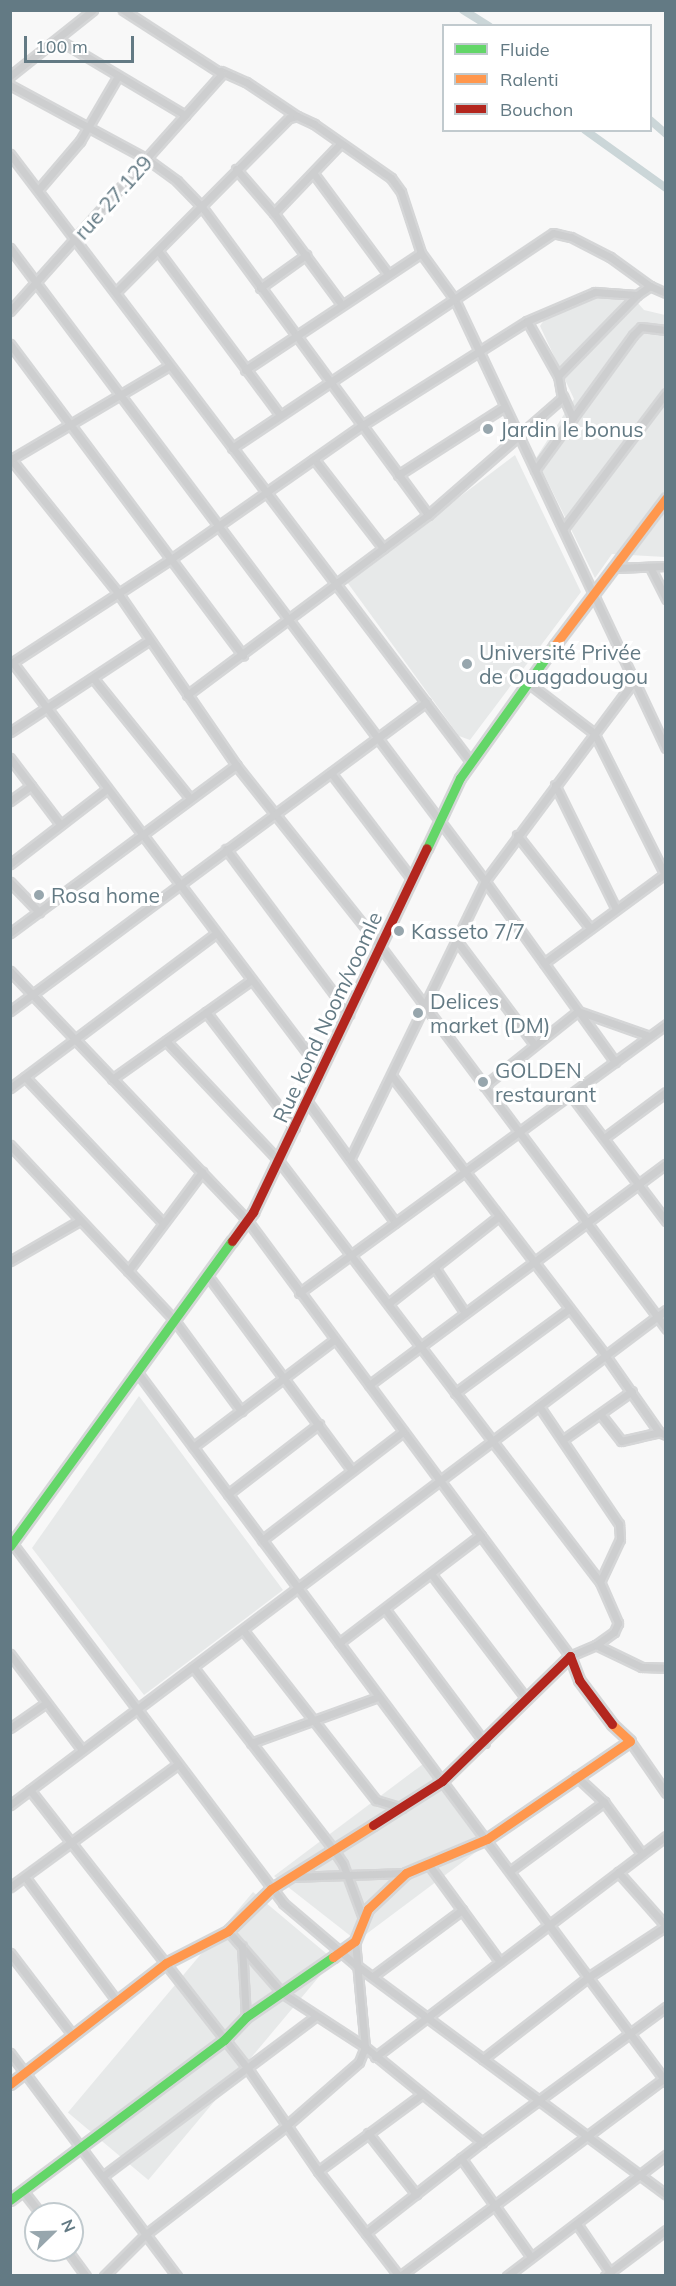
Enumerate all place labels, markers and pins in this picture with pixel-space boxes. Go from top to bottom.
place label: Jardin le bonus [500,416,644,442]
marker: Jardin le bonus [481,422,495,436]
place label: Université Privée de Ouagadougou [479,639,648,689]
marker: Université Privée de Ouagadougou [460,657,474,671]
place label: Rosa home [51,882,160,908]
marker: Rosa home [32,888,46,902]
place label: Kasseto 7/7 [411,918,525,944]
marker: Kasseto 7/7 [392,924,406,938]
place label: Delices market (DM) [430,988,551,1038]
marker: Delices market (DM) [411,1006,425,1020]
place label: GOLDEN restaurant [495,1057,596,1107]
marker: GOLDEN restaurant [476,1075,490,1089]

